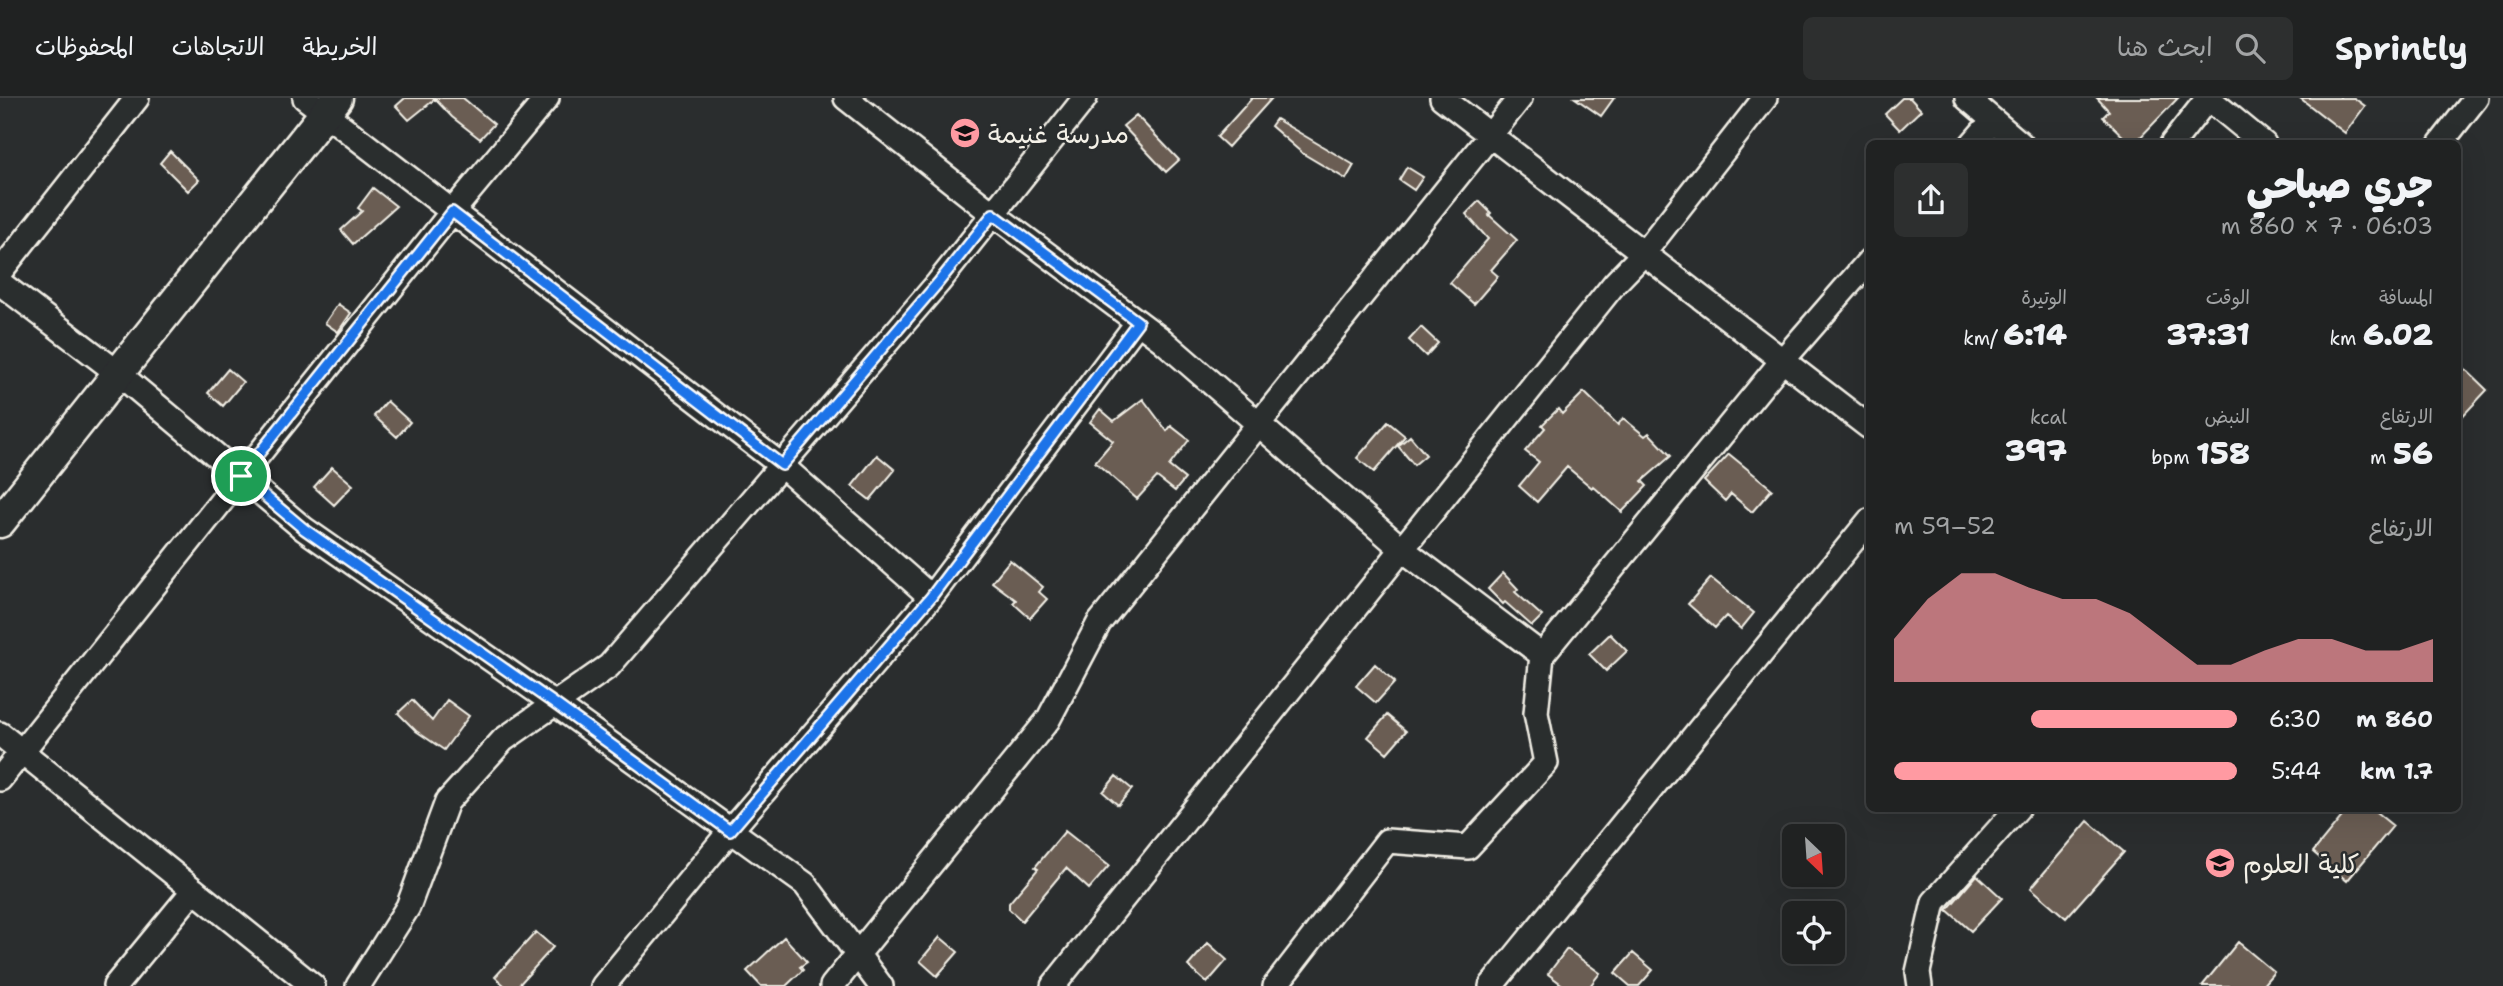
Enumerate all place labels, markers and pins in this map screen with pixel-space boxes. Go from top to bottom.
school or university icon: مدرسة غنيمة [948,116,982,150]
place label: مدرسة غنيمة [988,116,1129,151]
pin [211,446,271,506]
school or university icon: كلية العلوم [2203,846,2237,880]
place label: كلية العلوم [2243,846,2359,884]

